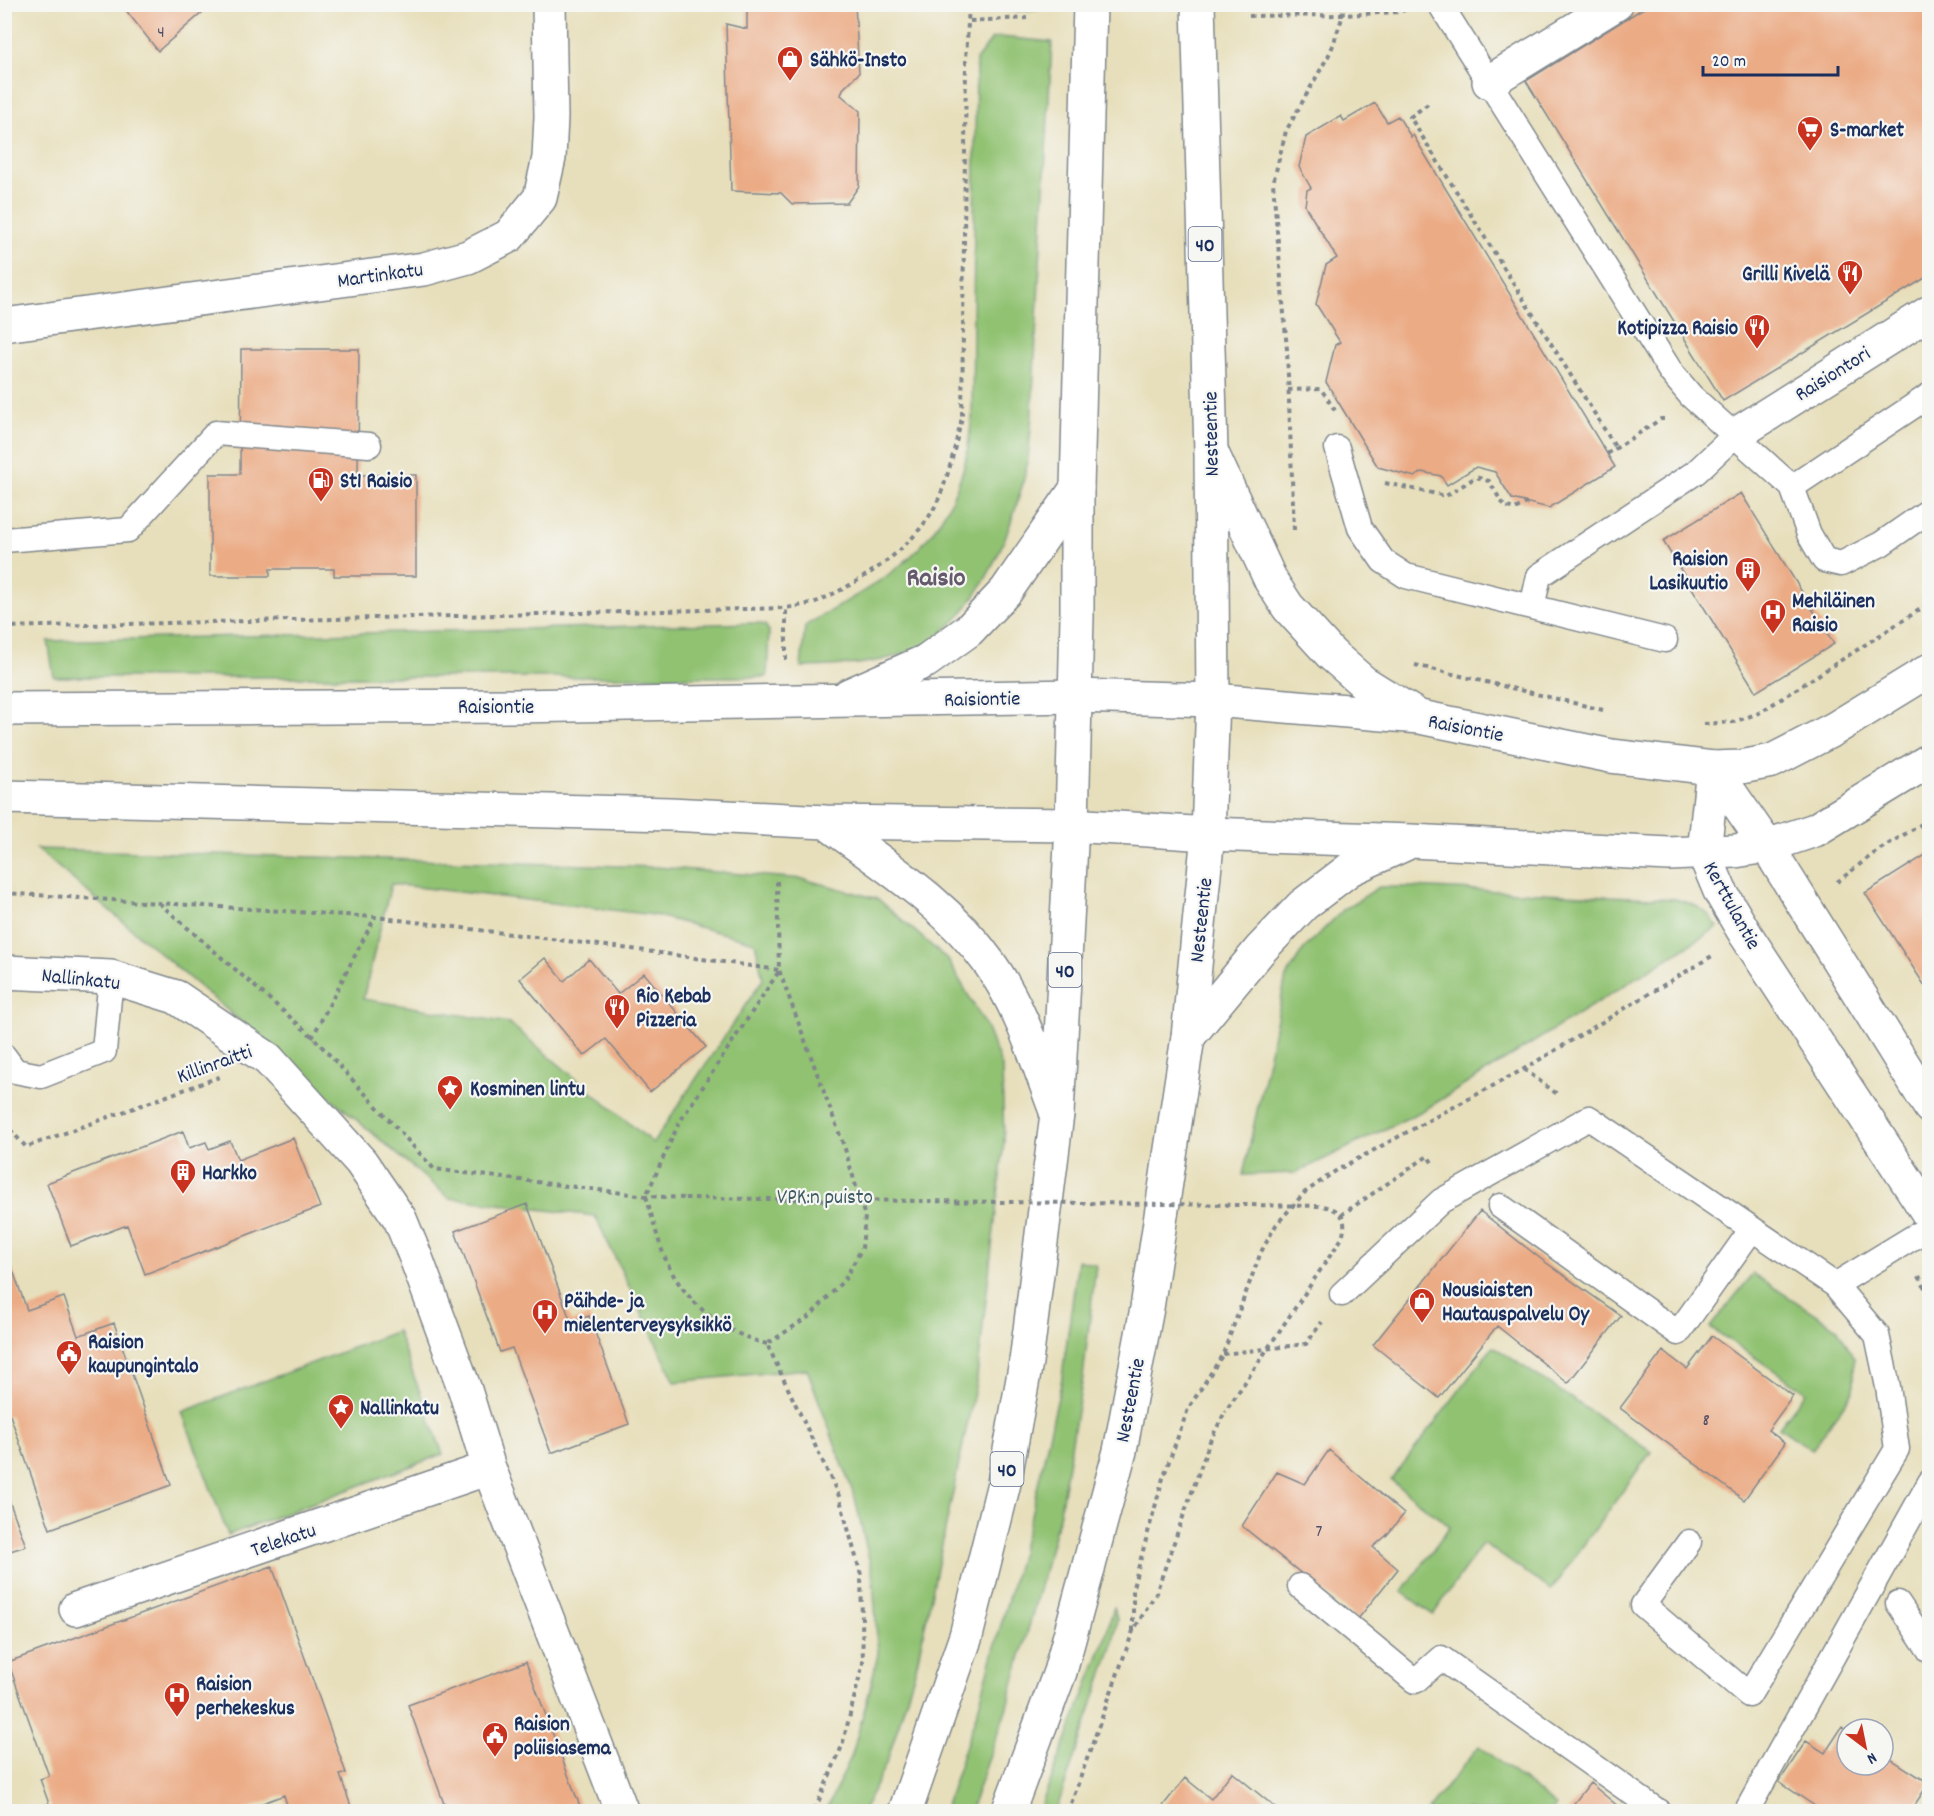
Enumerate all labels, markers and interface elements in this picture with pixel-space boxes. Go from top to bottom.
house number: 4 [157,21,165,46]
scale bar [1703,39,1838,77]
shop icon: Sähkö-Insto [775,44,805,82]
place label: Sähkö-Insto [810,47,907,77]
text: 20 m [1712,50,1746,75]
supermarket icon: S-market [1795,114,1825,152]
place label: S-market [1830,117,1904,147]
road number: 40 [1188,227,1222,261]
street label: Martinkatu [336,256,425,298]
restaurant icon: Grilli Kivelä [1835,258,1865,296]
place label: Grilli Kivelä [1742,261,1831,291]
restaurant icon: Kotipizza Raisio [1742,312,1772,350]
place label: Kotipizza Raisio [1617,315,1738,345]
street label: Raisiontori [1790,340,1877,411]
street label: Nesteentie [1197,391,1229,477]
fuel station icon: St1 Raisio [306,465,336,503]
place label: St1 Raisio [340,468,412,498]
place label: Raision Lasikuutio [1649,546,1728,600]
building icon: Raision Lasikuutio [1733,555,1763,593]
district label: Raisio [906,560,966,599]
place label: Mehiläinen Raisio [1792,588,1875,642]
hospital icon: Mehiläinen Raisio [1758,597,1788,635]
street label: Raisiontie [944,685,1021,717]
street label: Raisiontie [458,694,534,724]
street label: Raisiontie [1425,708,1506,752]
street label: Kerttulantie [1694,857,1767,956]
street label: Nesteentie [1184,876,1222,964]
road number: 40 [1048,953,1082,987]
street label: Nallinkatu [40,962,122,1000]
place label: Rio Kebab Pizzeria [636,983,711,1037]
restaurant icon: Rio Kebab Pizzeria [602,992,632,1030]
street label: Killinraitti [173,1038,257,1093]
place icon: Kosminen lintu [435,1073,465,1111]
place label: Kosminen lintu [470,1076,585,1106]
building icon: Harkko [168,1157,198,1195]
place label: Harkko [202,1160,257,1190]
park label: VPK:n puisto [777,1184,873,1214]
place label: Nousiaisten Hautauspalvelu Oy [1442,1277,1591,1331]
shop icon: Nousiaisten Hautauspalvelu Oy [1407,1286,1437,1324]
place label: Päihde- ja mielenterveysyksikkö [564,1288,732,1342]
hospital icon: Päihde- ja mielenterveysyksikkö [530,1297,560,1335]
place label: Raision kaupungintalo [88,1329,199,1383]
public building icon: Raision kaupungintalo [54,1338,84,1376]
street label: Nesteentie [1109,1356,1155,1445]
place icon: Nallinkatu [326,1392,356,1430]
place label: Nallinkatu [360,1395,439,1425]
house number: 8 [1702,1409,1710,1434]
road number: 40 [990,1452,1024,1486]
street label: Telekatu [247,1517,321,1567]
house number: 7 [1316,1520,1323,1545]
place label: Raision perhekeskus [196,1671,295,1725]
hospital icon: Raision perhekeskus [162,1680,192,1718]
place label: Raision poliisiasema [514,1711,612,1765]
north arrow [1835,1717,1895,1777]
public building icon: Raision poliisiasema [480,1720,510,1758]
text: N [1862,1746,1881,1769]

